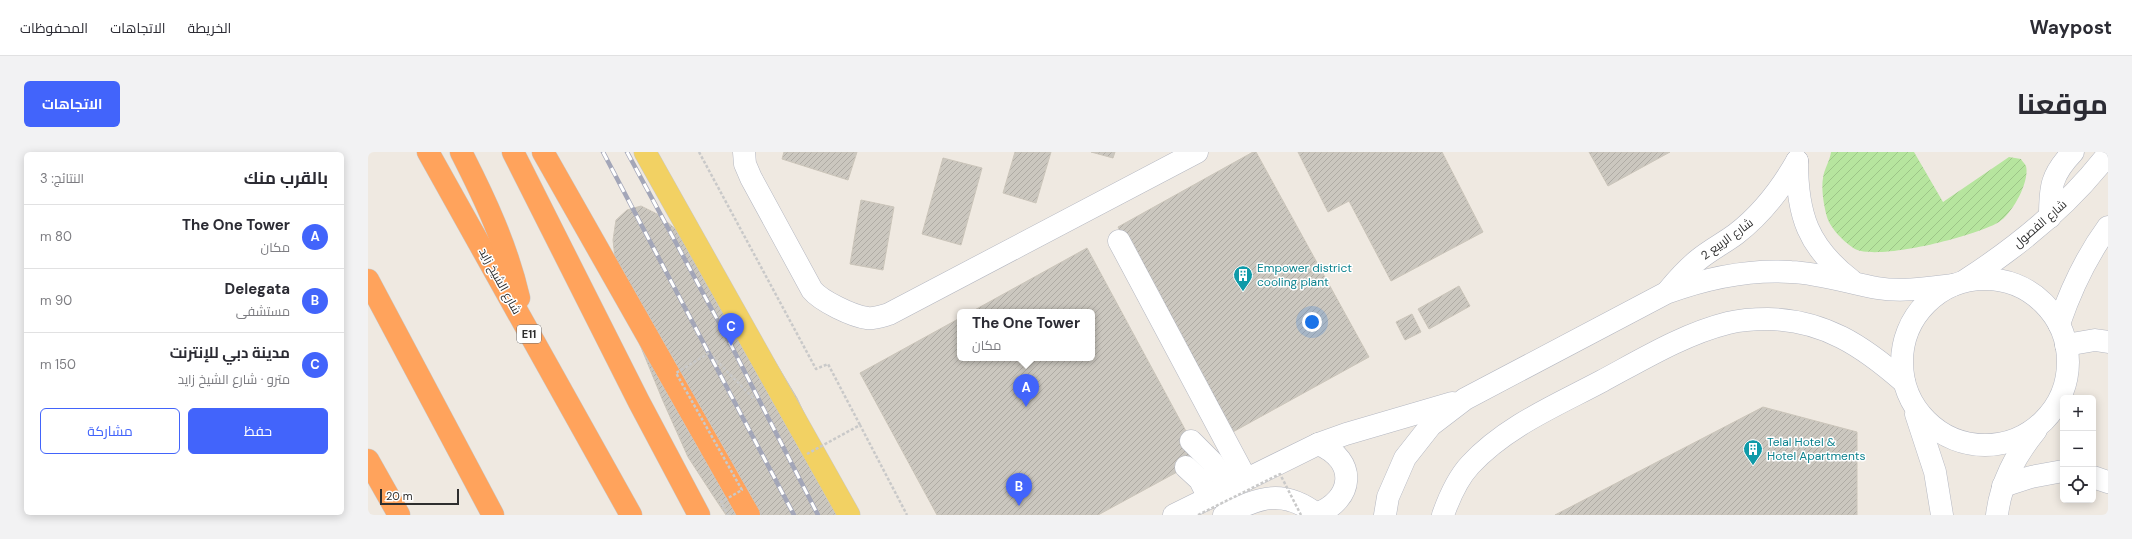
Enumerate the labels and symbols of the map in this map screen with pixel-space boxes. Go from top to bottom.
street label: شارع الفصول [2010,196,2070,252]
street label: شارع الربيع 2 [1698,215,1756,263]
street label: شارع الشيخ زايد [475,245,525,317]
place label: Empower district cooling plant [1257,260,1352,290]
building icon: Empower district cooling plant [1232,264,1254,292]
your location [1302,312,1322,332]
pin: C [718,313,744,346]
road number: E11 [517,325,541,343]
pin: A [1013,374,1039,407]
place label: Telal Hotel & Hotel Apartments [1767,434,1866,464]
building icon: Telal Hotel & Hotel Apartments [1742,438,1764,466]
pin: B [1006,473,1032,506]
scale bar [380,487,459,506]

